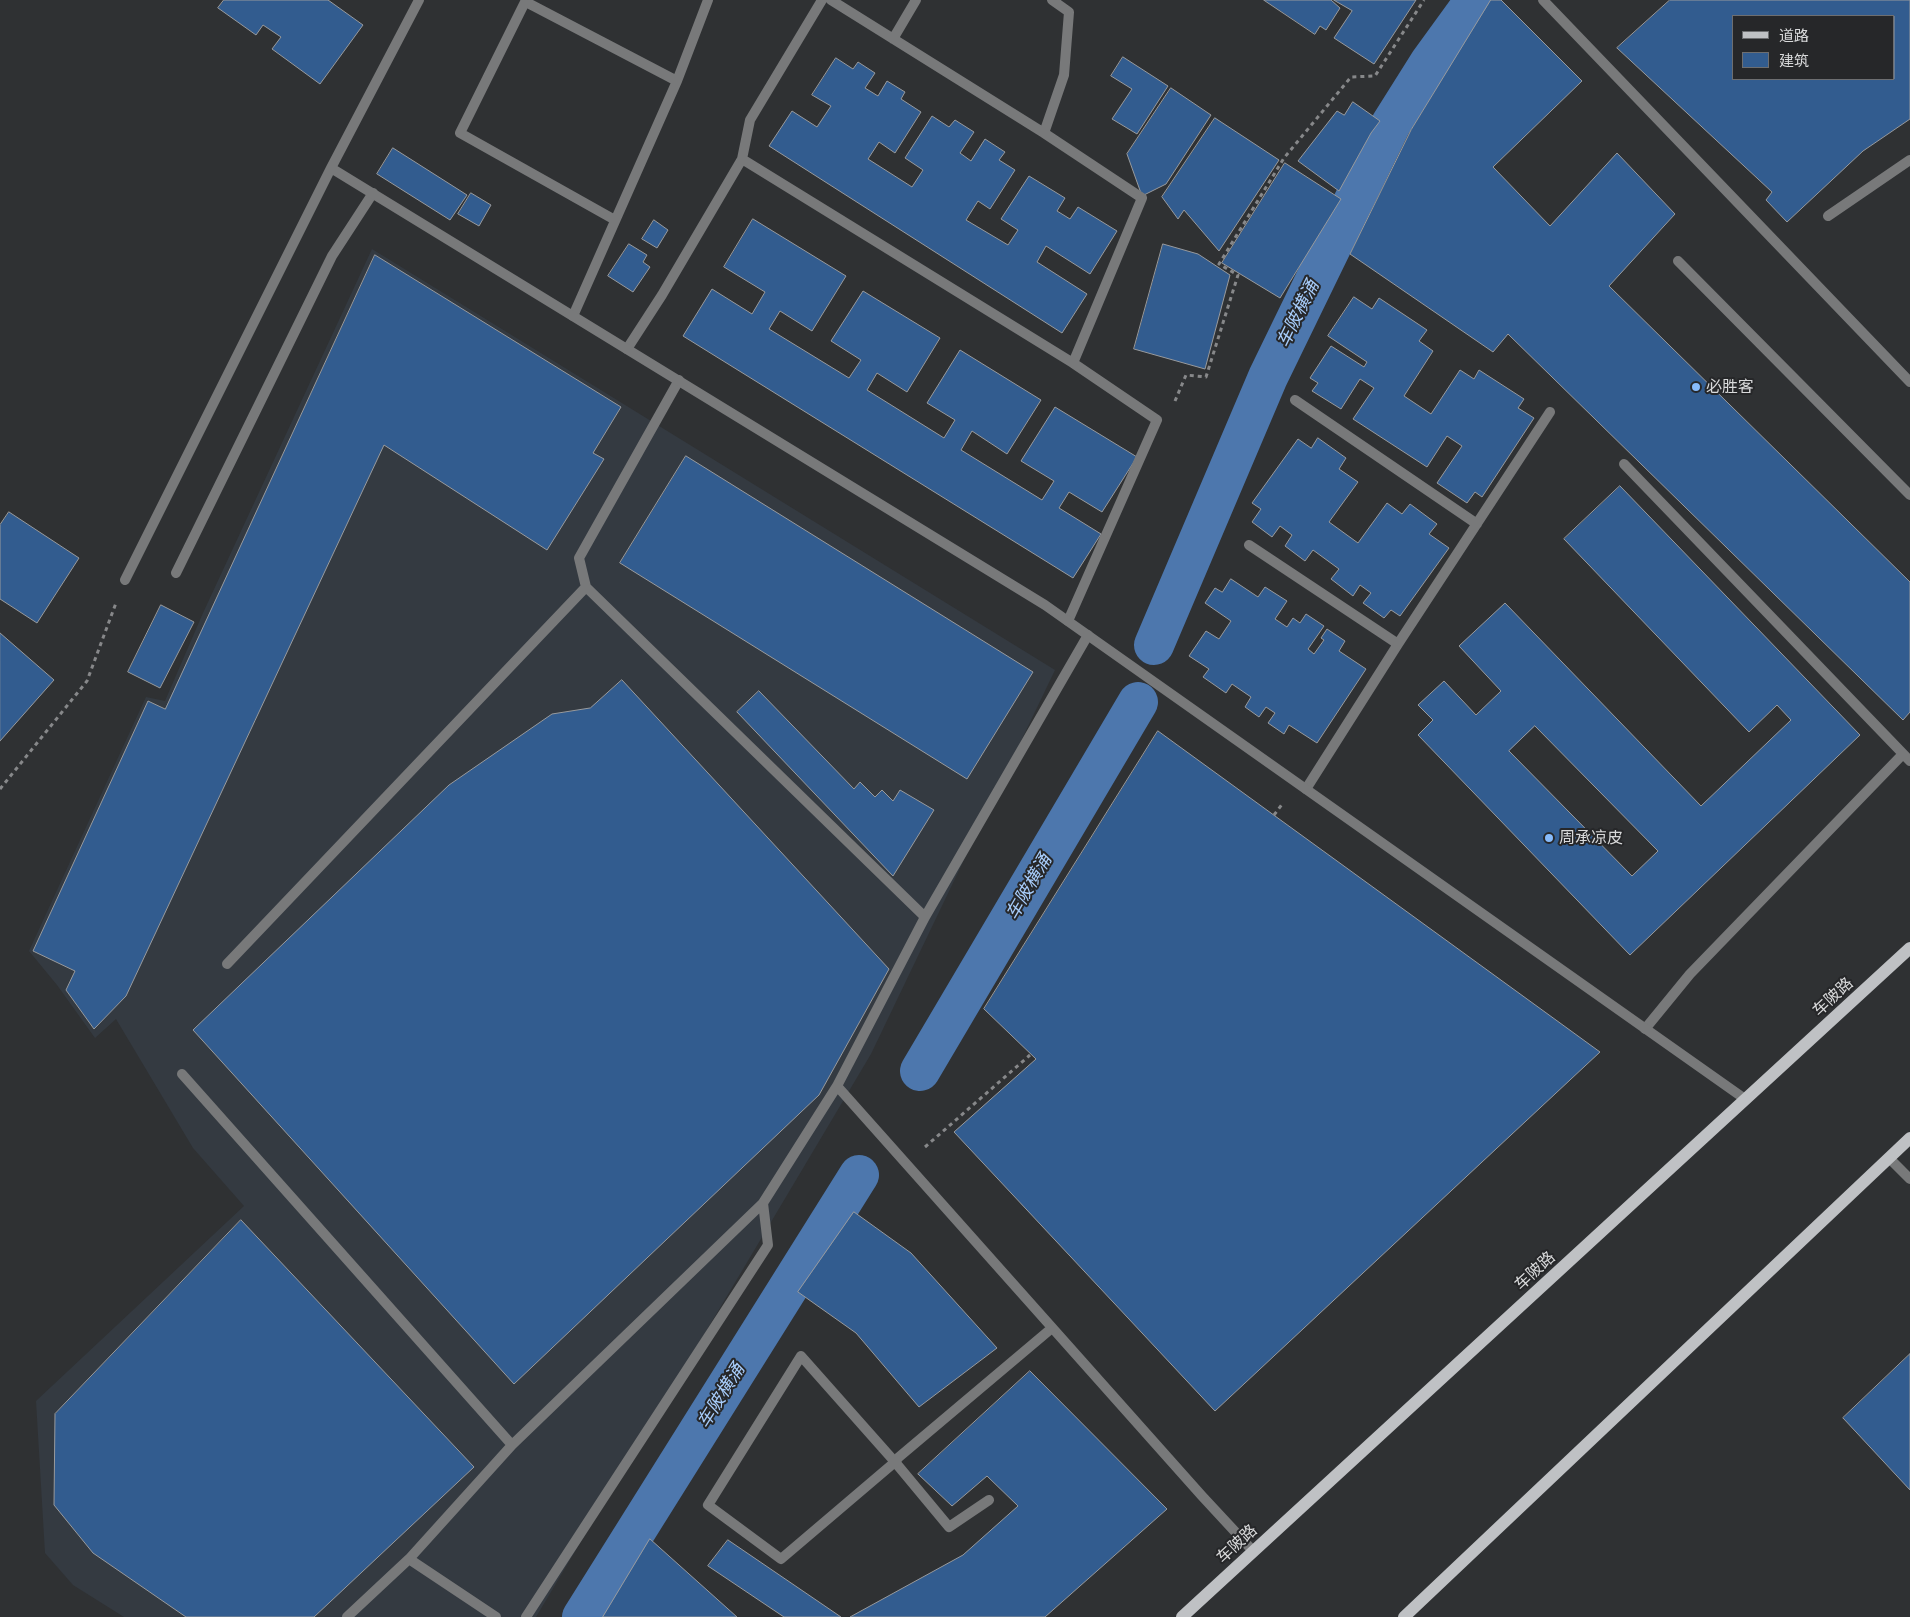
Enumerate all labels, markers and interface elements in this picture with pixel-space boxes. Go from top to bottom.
legend [1732,15,1895,80]
text: 道路 [1779,27,1809,44]
text: 建筑 [1779,52,1809,69]
water label: 车陂横涌 [1273,277,1323,351]
place label: 必胜客 [1706,377,1754,397]
marker: 必胜客 [1690,381,1702,393]
place label: 周承凉皮 [1559,828,1623,848]
marker: 周承凉皮 [1543,832,1555,844]
water label: 车陂横涌 [1002,850,1056,924]
street label: 车陂路 [1809,974,1857,1020]
street label: 车陂路 [1511,1248,1559,1294]
water label: 车陂横涌 [693,1360,749,1432]
street label: 车陂路 [1213,1521,1261,1567]

